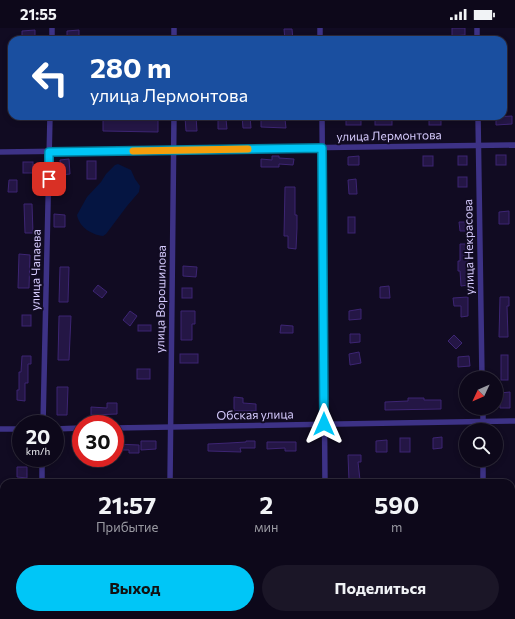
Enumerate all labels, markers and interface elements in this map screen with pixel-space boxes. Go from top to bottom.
text: 21:55 [20,5,57,23]
text: 280 m [90,50,171,84]
icon: left [24,52,76,104]
text: улица Лермонтова [90,84,248,106]
street label: улица Лермонтова [336,127,442,143]
pin [32,162,66,196]
icon: arrive [38,168,60,190]
street label: улица Некрасова [460,199,476,295]
street label: улица Чапаева [27,229,43,311]
street label: улица Ворошилова [152,245,168,353]
north arrow [459,371,503,415]
map controls [459,371,503,467]
position arrow [303,403,345,445]
street label: Обская улица [216,406,294,422]
speed limit sign: 30 [72,415,124,467]
button: search [459,423,503,467]
text: 20 [26,424,50,448]
text: km/h [26,445,50,457]
text: 21:57 [98,490,156,519]
text: 2 [260,490,273,519]
text: 590 [374,490,419,519]
text: Прибытие [96,519,158,535]
text: мин [254,519,278,535]
text: m [391,519,402,535]
button: Выход [16,565,254,611]
button: Поделиться [262,565,499,611]

